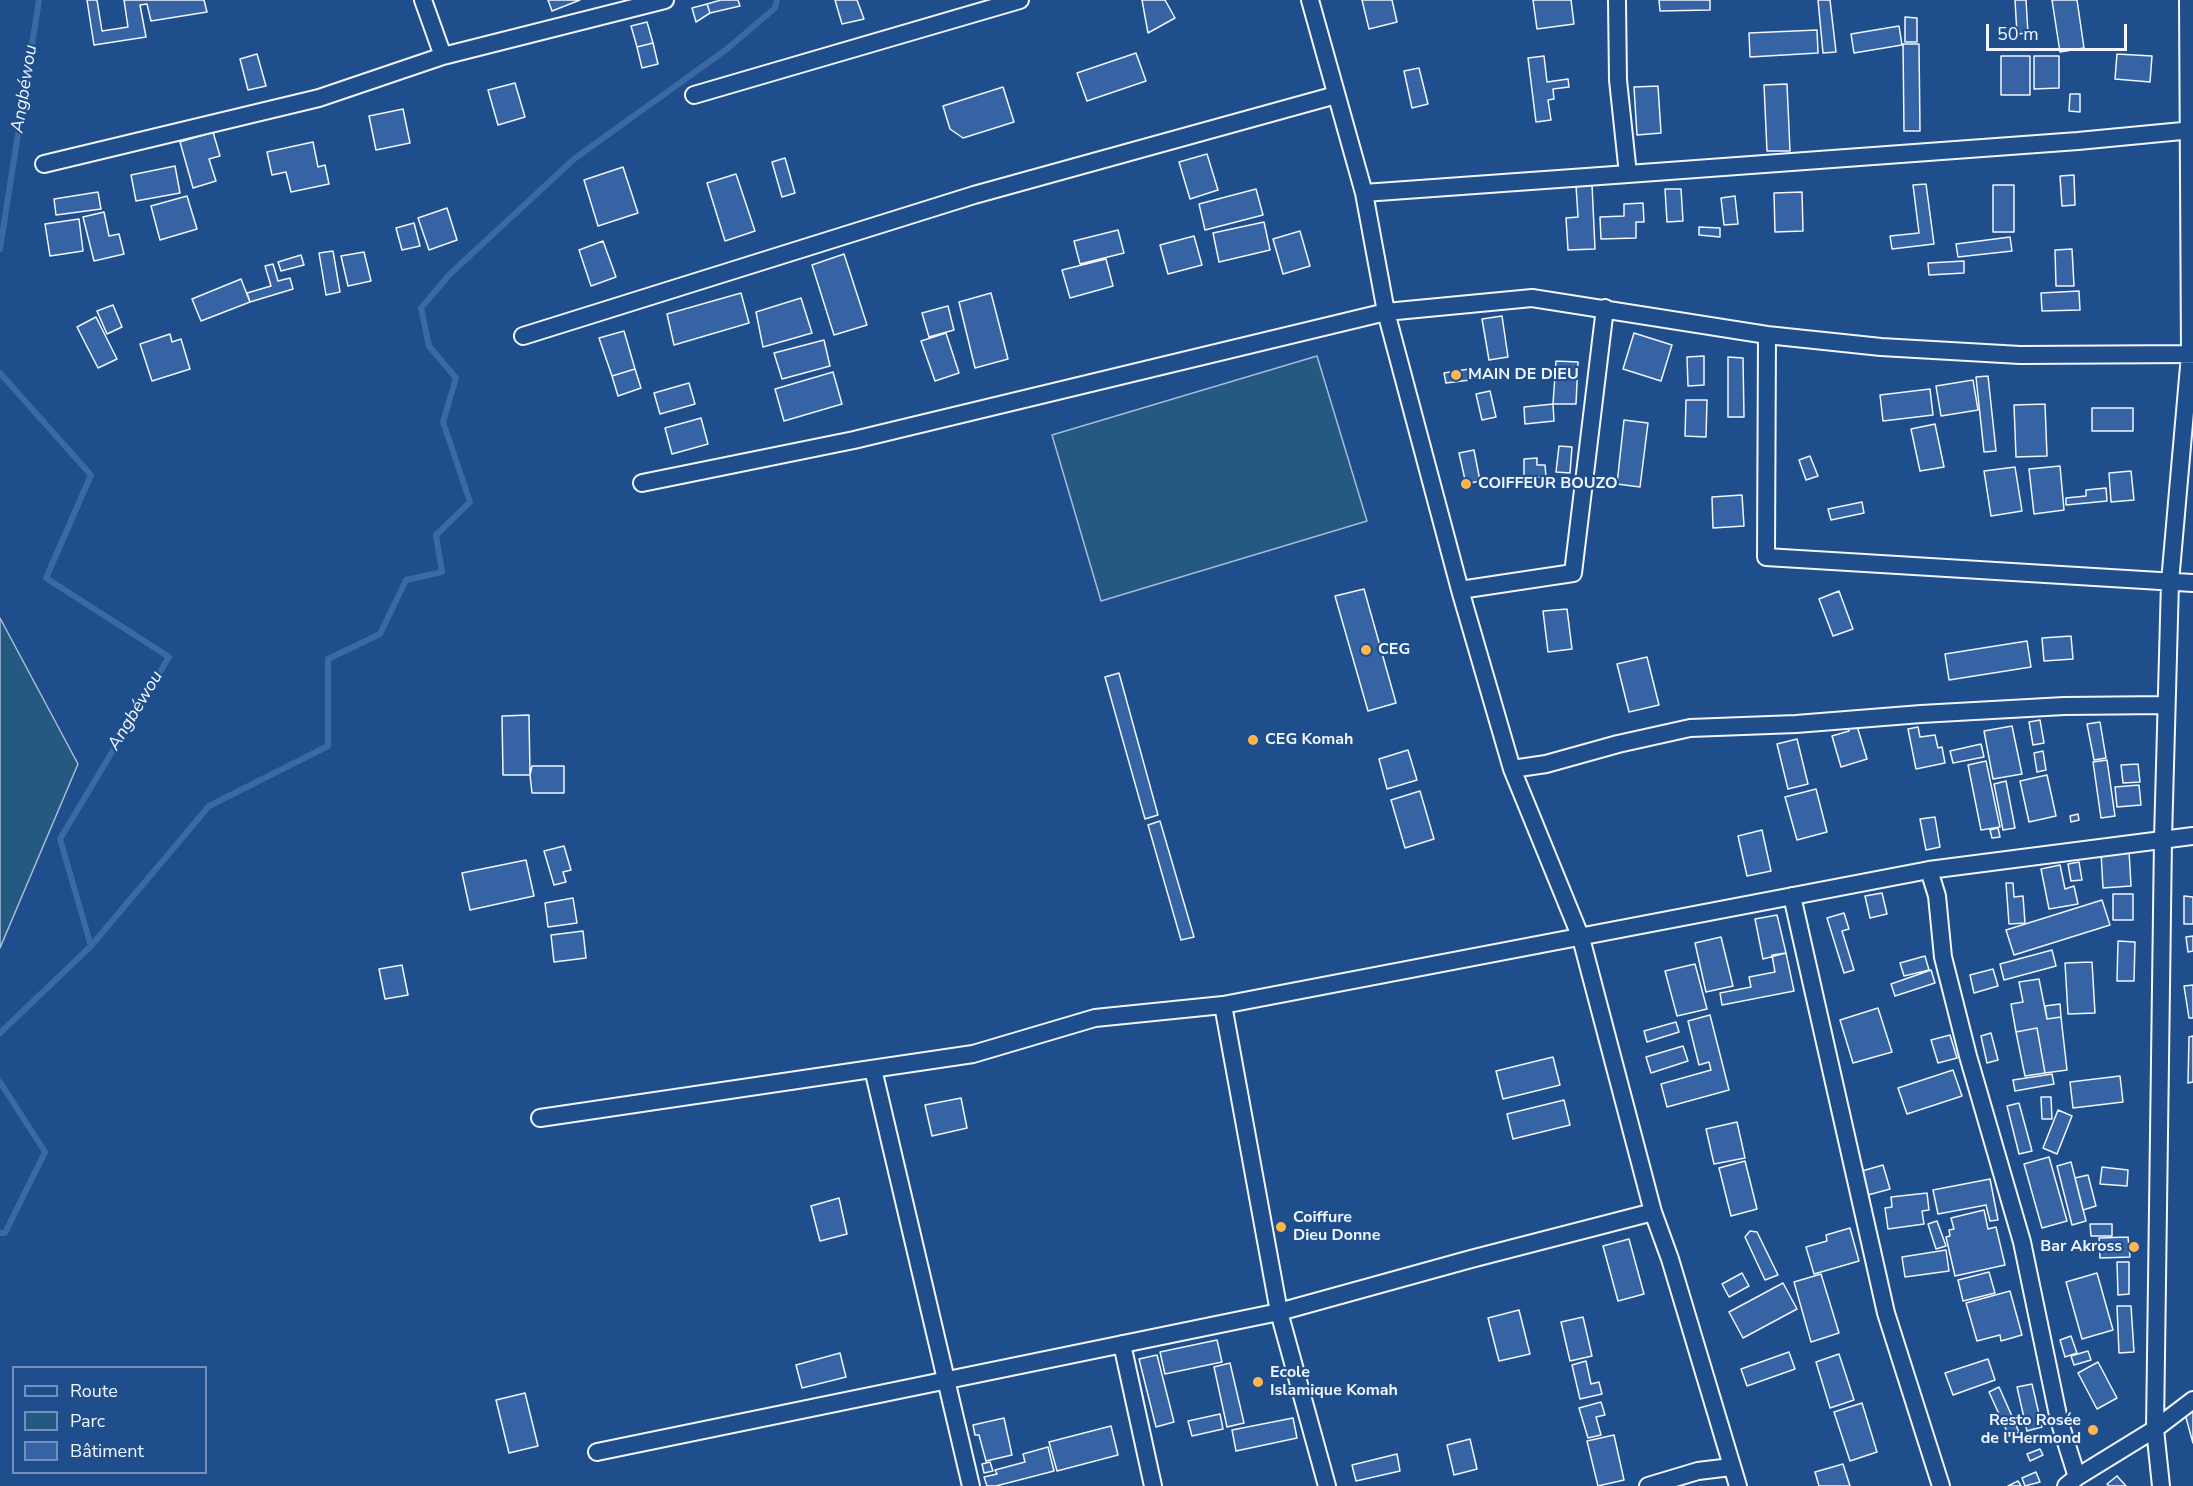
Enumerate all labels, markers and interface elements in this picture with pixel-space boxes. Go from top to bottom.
scale bar [1989,12,2130,50]
text: 50 m [1997,22,2039,46]
water label: Angbéwou [7,43,43,135]
place label: MAIN DE DIEU [1468,365,1579,385]
marker: MAIN DE DIEU [1449,368,1463,382]
place label: COIFFEUR BOUZO [1478,474,1618,494]
marker: COIFFEUR BOUZO [1459,477,1473,491]
place label: CEG [1378,640,1410,660]
marker: CEG [1359,643,1373,657]
water label: Angbéwou [104,667,168,755]
place label: CEG Komah [1265,730,1353,750]
marker: CEG Komah [1246,733,1260,747]
place label: Coiffure Dieu Donne [1293,1208,1380,1246]
marker: Coiffure Dieu Donne [1274,1220,1288,1234]
place label: Bar Akross [2040,1237,2122,1257]
marker: Bar Akross [2127,1240,2141,1254]
place label: Ecole Islamique Komah [1270,1363,1398,1401]
legend [12,1366,207,1474]
marker: Ecole Islamique Komah [1251,1375,1265,1389]
text: Route [70,1379,118,1403]
text: Parc [70,1409,105,1433]
place label: Resto Rosée de l'Hermond [1981,1411,2081,1449]
marker: Resto Rosée de l'Hermond [2086,1423,2100,1437]
text: Bâtiment [70,1439,144,1463]

